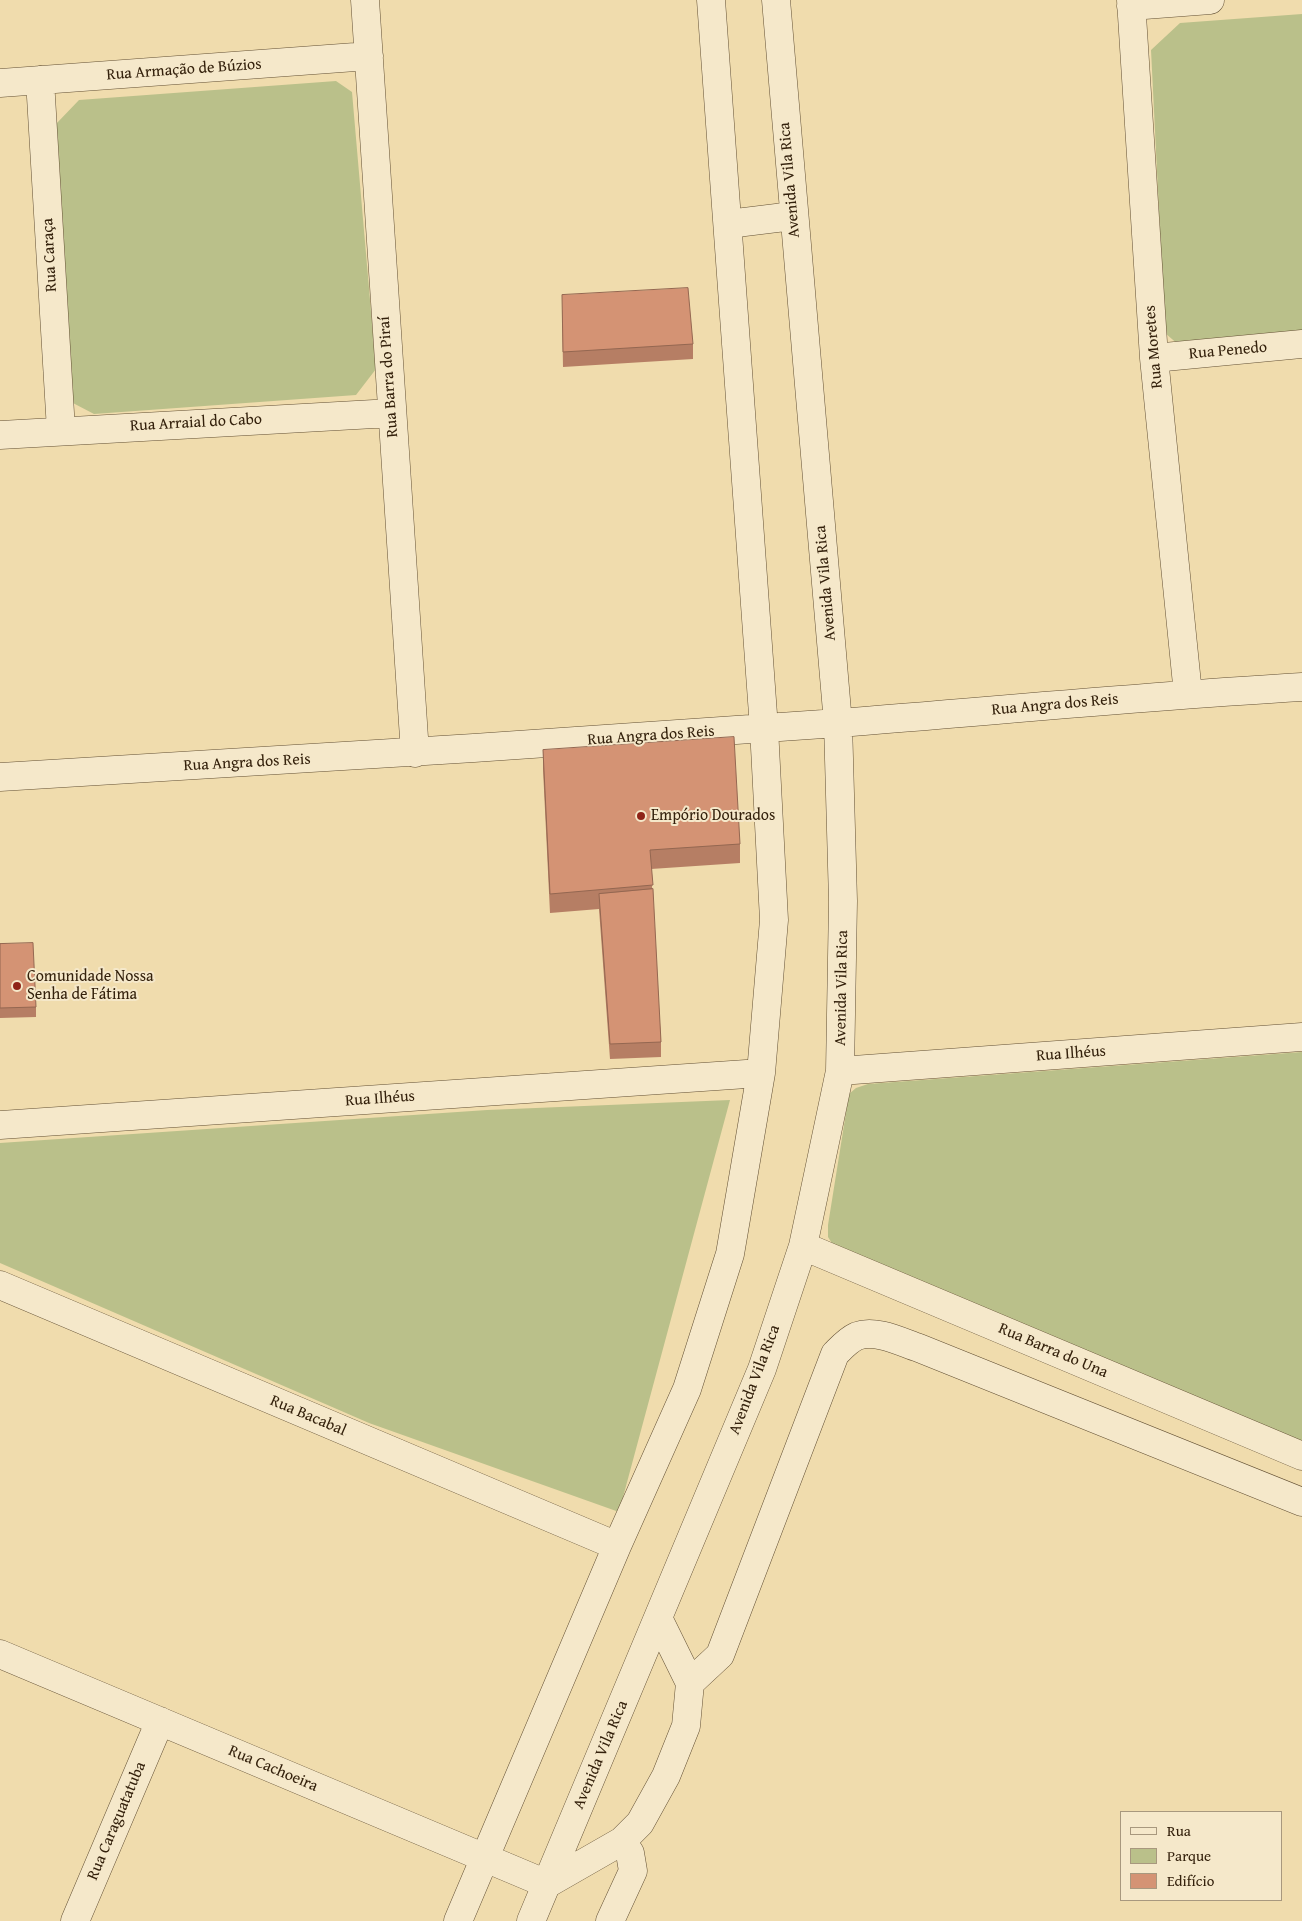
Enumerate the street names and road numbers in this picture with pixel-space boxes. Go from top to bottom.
street label: Rua Armação de Búzios [106,55,262,85]
street label: Avenida Vila Rica [775,121,805,239]
street label: Rua Caraça [38,218,62,292]
street label: Rua Moretes [1141,305,1167,389]
street label: Rua Barra do Piraí [375,316,403,438]
street label: Rua Penedo [1188,338,1268,364]
street label: Rua Arraial do Cabo [129,410,263,436]
street label: Avenida Vila Rica [811,524,841,642]
street label: Rua Angra dos Reis [991,690,1119,720]
street label: Rua Angra dos Reis [587,722,715,750]
street label: Rua Angra dos Reis [183,750,311,776]
street label: Avenida Vila Rica [831,930,853,1046]
street label: Rua Ilhéus [1035,1042,1107,1066]
street label: Rua Ilhéus [344,1087,416,1111]
street label: Rua Barra do Una [995,1319,1111,1383]
street label: Avenida Vila Rica [725,1322,785,1438]
street label: Rua Bacabal [267,1391,349,1441]
street label: Avenida Vila Rica [569,1698,633,1812]
street label: Rua Cachoeira [225,1742,321,1796]
street label: Rua Caraguatatuba [83,1759,151,1883]

